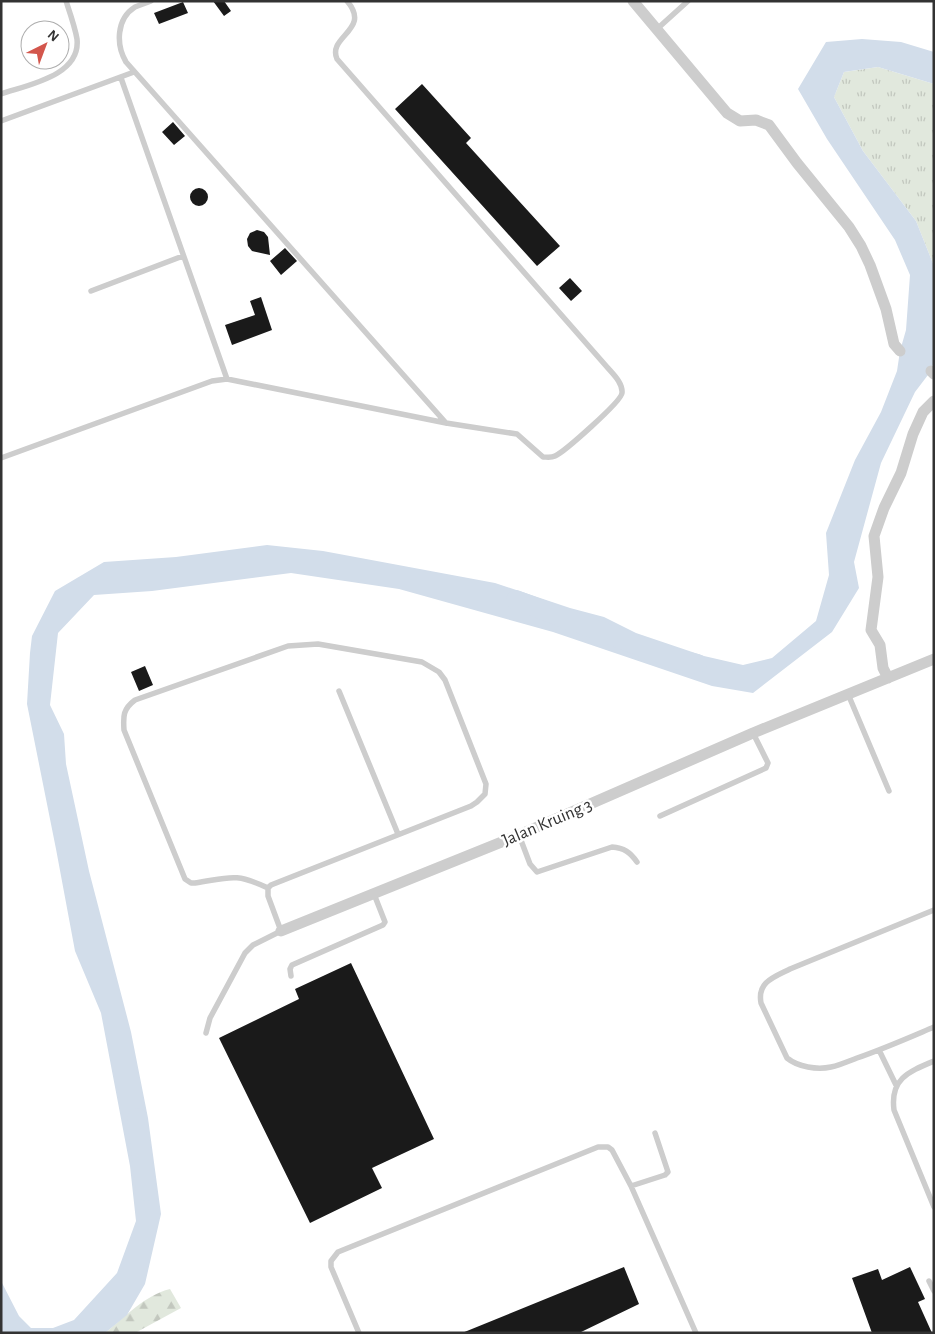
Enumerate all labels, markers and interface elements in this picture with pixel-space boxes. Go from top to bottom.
north arrow [20,20,70,70]
text: N [45,28,61,45]
street label: Jalan Kruing 3 [500,796,595,850]

